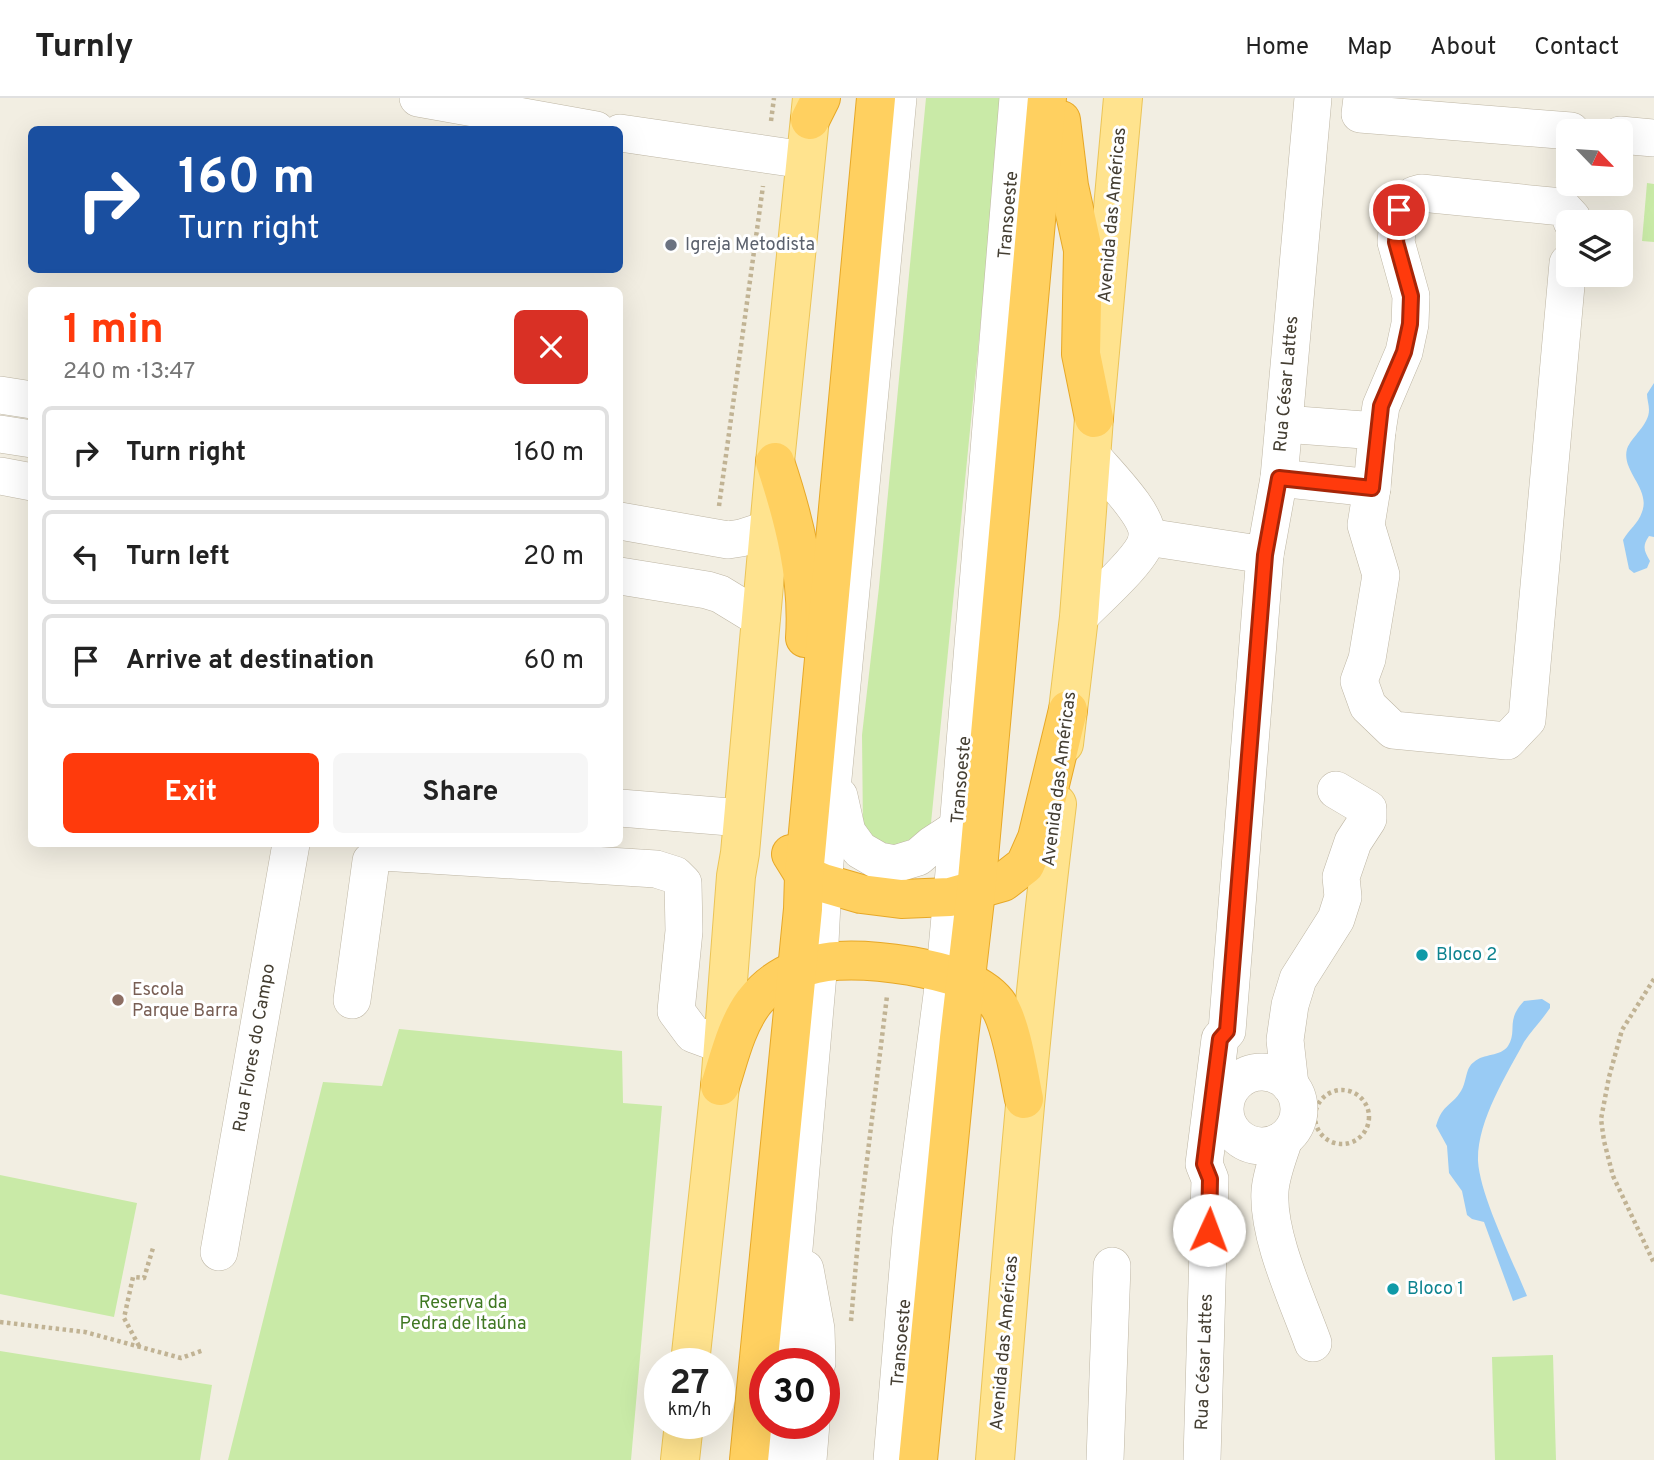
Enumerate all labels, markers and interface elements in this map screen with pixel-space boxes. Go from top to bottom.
text: Turnly [35,27,133,69]
text: Home [1245,33,1309,63]
text: Map [1347,33,1392,63]
text: About [1430,33,1496,63]
text: Contact [1534,33,1619,63]
north arrow [1556,119,1633,196]
map controls [1556,119,1633,287]
street label: Avenida das Américas [1094,126,1132,304]
text: 160 m [178,149,315,211]
icon: right [63,154,154,245]
street label: Transoeste [994,170,1024,260]
pin [1369,180,1429,240]
icon: arrive [1380,191,1418,229]
text: Turn right [178,210,320,250]
button: layers [1556,210,1633,287]
place label: Igreja Metodista [685,234,815,257]
marker: Igreja Metodista [663,237,679,253]
text: 1 min [63,305,164,358]
button: close [514,310,588,384]
street label: Rua César Lattes [1270,315,1304,453]
text: 240 m · 13:47 [63,358,195,387]
icon: right [67,434,105,472]
text: Turn right [126,437,246,470]
text: 160 m [514,437,584,470]
icon: left [67,538,105,576]
text: Turn left [126,541,230,574]
text: 20 m [523,541,584,574]
icon: arrive [67,642,105,680]
text: Arrive at destination [126,645,374,678]
text: 60 m [524,645,584,678]
street label: Avenida das Américas [1038,690,1082,868]
street label: Transoeste [947,735,977,825]
button: Exit [63,753,319,833]
button: Share [333,753,588,833]
place label: Bloco 2 [1436,944,1497,967]
marker: Bloco 2 [1414,947,1430,963]
street label: Rua Flores do Campo [229,962,281,1134]
place label: Escola Parque Barra [132,979,238,1023]
marker: Escola Parque Barra [110,992,126,1008]
position arrow [1172,1193,1246,1267]
street label: Avenida das Américas [986,1254,1024,1432]
place label: Bloco 1 [1407,1278,1464,1301]
marker: Bloco 1 [1385,1281,1401,1297]
park label: Reserva da Pedra de Itaúna [400,1292,526,1336]
street label: Rua César Lattes [1191,1293,1219,1431]
street label: Transoeste [887,1298,917,1388]
speed limit sign: 30 [749,1348,840,1439]
text: 27 [670,1362,709,1406]
text: km/h [668,1399,711,1422]

